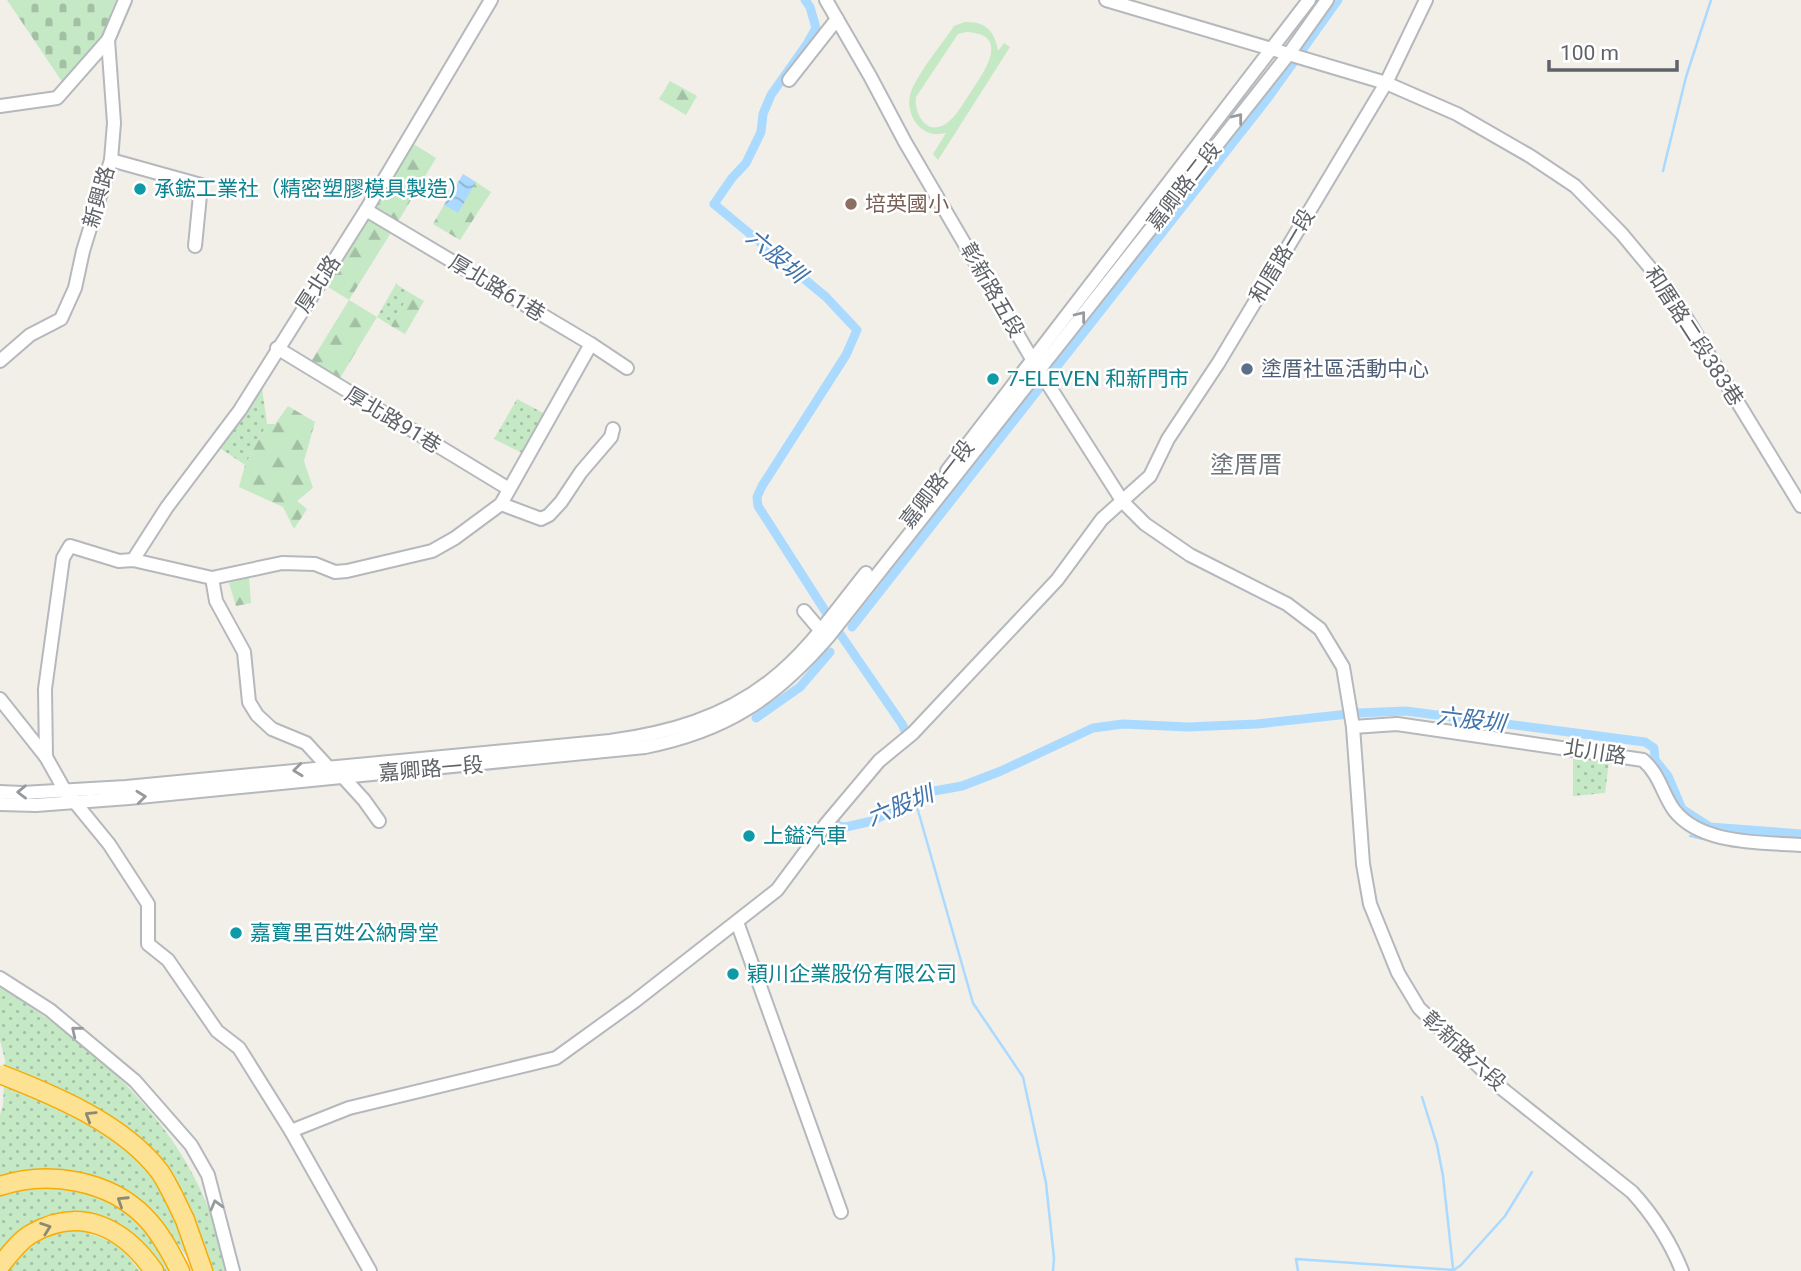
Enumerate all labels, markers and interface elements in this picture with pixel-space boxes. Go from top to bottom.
scale bar [1549,28,1677,72]
text: 100 m [1560,41,1619,65]
one-way arrow [1229,114,1242,126]
street label: 嘉卿路二段 [1142,137,1226,235]
street label: 新興路 [79,163,119,231]
place label: 承鋐工業社（精密塑膠模具製造） [154,177,469,201]
marker: 承鋐工業社（精密塑膠模具製造） [132,181,148,197]
place label: 培英國小 [865,192,949,216]
marker: 培英國小 [843,196,859,212]
street label: 和厝路一段 [1245,205,1319,307]
water label: 六股圳 [741,223,813,290]
street label: 彰新路五段 [955,239,1029,341]
street label: 厚北路61巷 [445,250,549,326]
street label: 厚北路 [291,251,345,317]
street label: 和厝路二段383巷 [1640,262,1748,410]
one-way arrow [1073,311,1085,324]
place label: 塗厝社區活動中心 [1261,357,1429,381]
marker: 塗厝社區活動中心 [1239,361,1255,377]
place label: 7-ELEVEN 和新門市 [1007,367,1189,391]
marker: 7-ELEVEN 和新門市 [985,371,1001,387]
street label: 厚北路91巷 [341,382,445,458]
street label: 嘉卿路一段 [895,435,979,533]
district label: 塗厝厝 [1210,451,1282,479]
water label: 六股圳 [1435,702,1510,738]
street label: 北川路 [1562,735,1628,769]
street label: 嘉卿路一段 [378,752,484,786]
one-way arrow [292,762,303,777]
water label: 六股圳 [863,779,940,831]
one-way arrow [16,785,27,800]
one-way arrow [136,790,147,805]
place label: 上鎰汽車 [763,824,847,848]
marker: 上鎰汽車 [741,828,757,844]
place label: 嘉寶里百姓公納骨堂 [250,921,439,945]
marker: 嘉寶里百姓公納骨堂 [228,925,244,941]
place label: 穎川企業股份有限公司 [747,962,957,986]
marker: 穎川企業股份有限公司 [725,966,741,982]
street label: 彰新路六段 [1417,1006,1511,1096]
one-way arrow [72,1027,85,1039]
one-way arrow [84,1111,97,1124]
one-way arrow [117,1197,130,1209]
one-way arrow [210,1199,224,1211]
one-way arrow [39,1222,51,1236]

